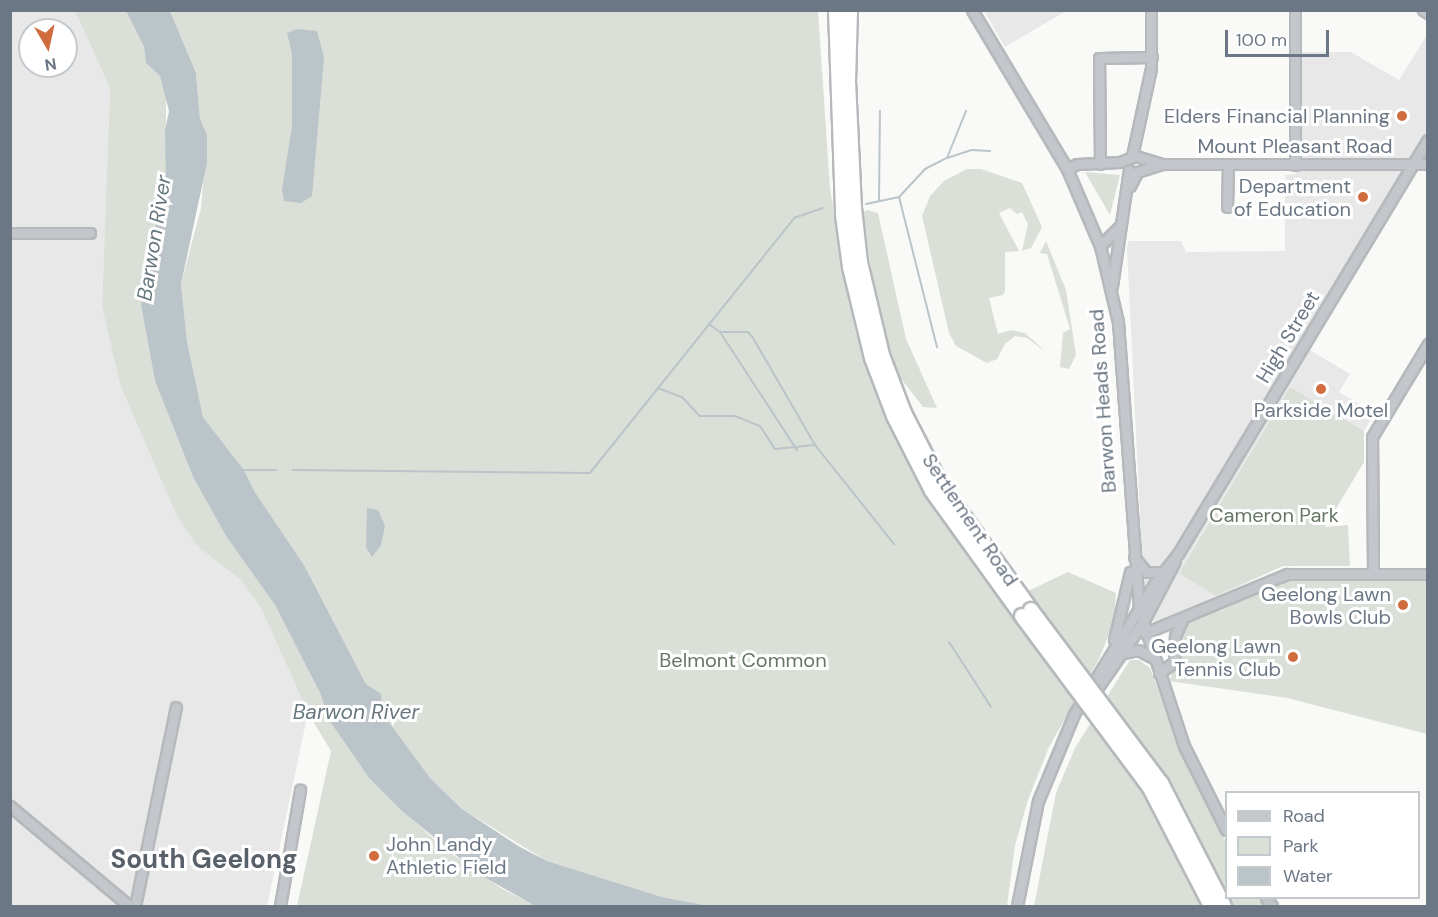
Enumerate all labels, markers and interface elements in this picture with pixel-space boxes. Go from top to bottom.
north arrow [18,18,78,78]
scale bar [1228,18,1332,56]
text: 100 m [1236,28,1287,52]
text: N [43,53,58,76]
place label: Elders Financial Planning [1164,104,1390,128]
marker: Elders Financial Planning [1395,109,1409,123]
street label: Mount Pleasant Road [1197,134,1393,158]
water label: Barwon River [132,173,176,303]
place label: Department of Education [1234,174,1351,221]
marker: Department of Education [1356,190,1370,204]
street label: High Street [1251,287,1325,387]
street label: Barwon Heads Road [1085,308,1121,494]
marker: Parkside Motel [1314,382,1328,396]
place label: Parkside Motel [1254,398,1388,422]
street label: Settlement Road [917,449,1023,591]
park label: Cameron Park [1209,503,1339,527]
place label: Geelong Lawn Bowls Club [1261,582,1391,629]
marker: Geelong Lawn Bowls Club [1396,598,1410,612]
place label: Geelong Lawn Tennis Club [1151,634,1281,681]
park label: Belmont Common [659,648,827,672]
marker: Geelong Lawn Tennis Club [1286,650,1300,664]
water label: Barwon River [293,699,419,725]
legend [1225,791,1420,899]
text: Road [1283,804,1325,828]
place label: John Landy Athletic Field [386,832,507,879]
text: Park [1283,834,1319,858]
district label: South Geelong [111,844,297,876]
marker: John Landy Athletic Field [367,849,381,863]
text: Water [1283,864,1333,888]

